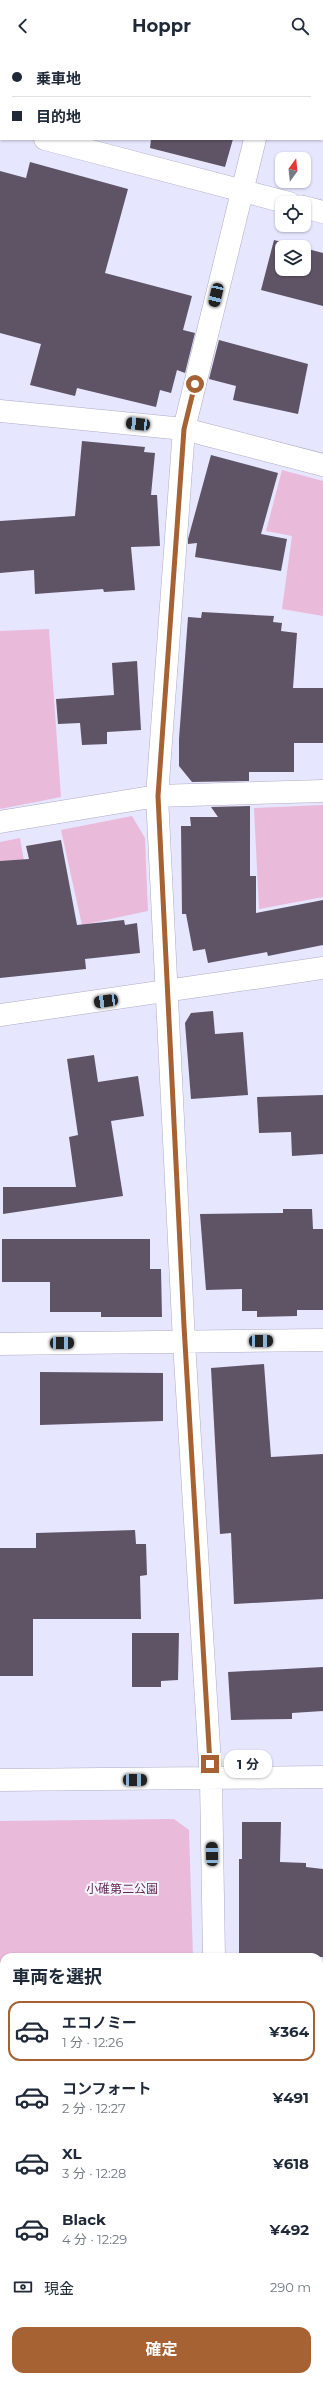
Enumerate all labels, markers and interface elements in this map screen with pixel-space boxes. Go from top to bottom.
icon: back [12,15,34,37]
text: Hoppr [132,15,191,37]
icon: search [289,15,311,37]
text: 乗車地 [36,69,81,88]
text: 目的地 [36,107,81,126]
north arrow [275,152,311,188]
map controls [275,152,311,276]
button: locate [275,196,311,232]
button: layers [275,240,311,276]
car [207,282,225,308]
route start [186,375,204,393]
car [125,417,151,431]
car [93,993,119,1009]
car [249,1335,273,1347]
car [50,1337,74,1349]
callout: 1 分 [224,1750,272,1778]
route end [201,1755,219,1773]
text: 1 分 [237,1756,259,1772]
car [123,1774,147,1786]
car [206,1842,218,1866]
park label: 小碓第二公園 [86,1881,158,1896]
text: 車両を選択 [12,1966,102,1988]
icon: car [14,2013,50,2049]
text: エコノミー [62,2013,137,2032]
text: ¥364 [269,2022,309,2041]
text: 1 分 · 12:26 [62,2034,123,2050]
icon: car [14,2079,50,2115]
text: コンフォート [62,2079,152,2098]
text: ¥491 [272,2088,309,2107]
text: 2 分 · 12:27 [62,2100,126,2116]
text: XL [62,2144,81,2163]
icon: car [14,2145,50,2181]
text: ¥618 [273,2154,309,2173]
text: 3 分 · 12:28 [62,2165,126,2181]
text: Black [62,2210,106,2229]
icon: car [14,2211,50,2247]
text: ¥492 [269,2220,309,2239]
text: 4 分 · 12:29 [62,2231,127,2247]
icon: cash [12,2276,34,2298]
text: 現金 [44,2279,74,2298]
text: 290 m [270,2279,311,2295]
button: 確定 [12,2327,311,2373]

